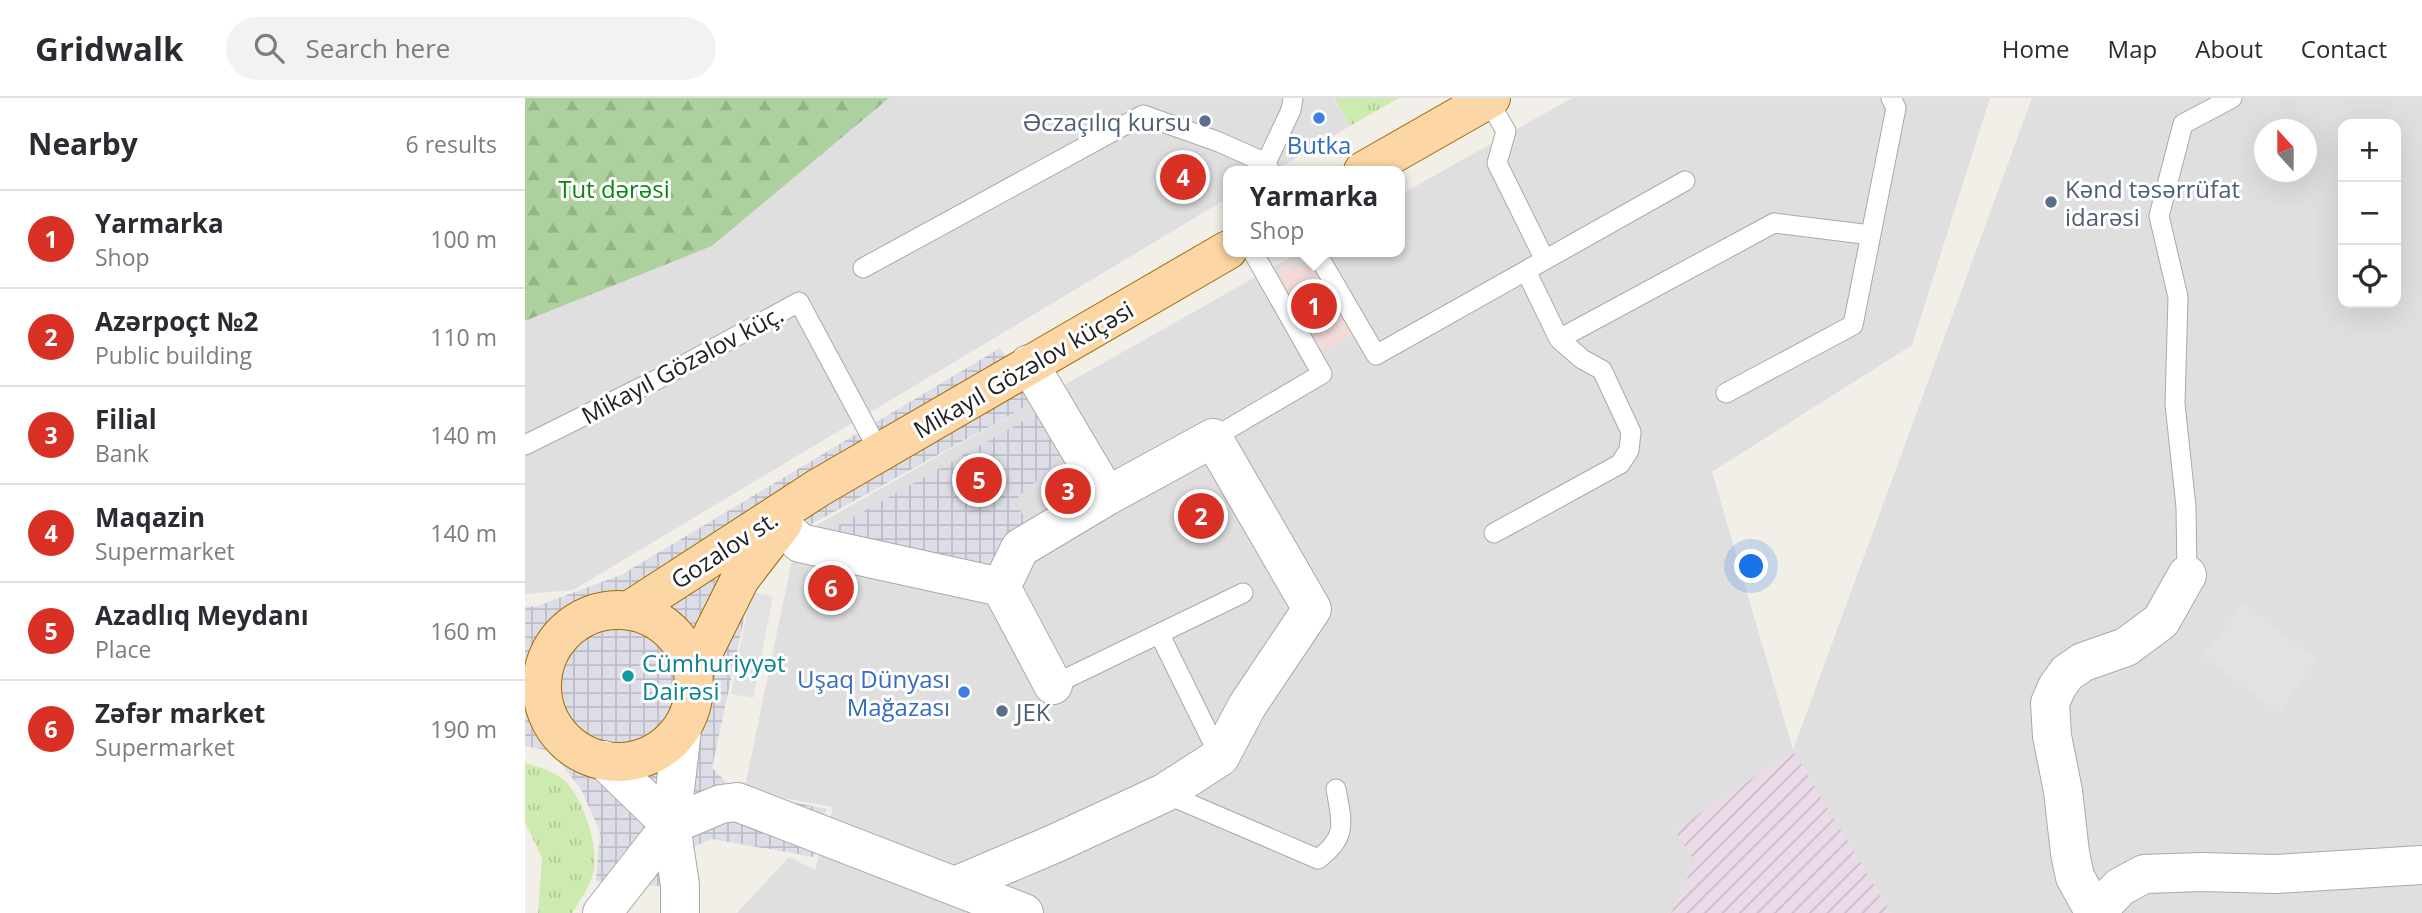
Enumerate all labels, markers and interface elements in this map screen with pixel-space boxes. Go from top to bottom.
search box [226,17,716,80]
text: Gridwalk [35,26,184,71]
icon: search [250,29,288,67]
text: Search here [306,30,450,66]
text: Home [2002,32,2070,65]
text: Map [2108,32,2157,65]
text: About [2195,32,2263,65]
text: Contact [2301,32,2387,65]
place label: Əczaçılıq kursu [1023,105,1191,138]
marker: Butka [1311,110,1327,126]
marker: Əczaçılıq kursu [1197,113,1213,129]
north arrow [2254,119,2317,182]
map controls [2338,119,2401,308]
button: + [2338,119,2401,182]
text: Nearby [28,123,138,164]
text: 6 results [406,128,497,160]
place label: Butka [1287,128,1351,161]
pin: 4 [1160,151,1206,203]
popup [1223,166,1405,257]
park label: Tut dərəsi [558,172,670,205]
place label: Kənd təsərrüfat idarəsi [2065,172,2240,233]
text: Yarmarka [1250,178,1378,214]
button: − [2338,182,2401,245]
marker: Kənd təsərrüfat idarəsi [2043,194,2059,210]
text: Yarmarka [95,205,224,241]
text: Shop [1250,214,1304,246]
text: 1 [44,223,58,255]
text: 100 m [430,223,497,255]
text: Shop [95,241,150,273]
button: locate [2338,245,2401,308]
pin: 1 [1291,280,1337,332]
street label: Mikayıl Gözəlov küçəsi [907,292,1139,446]
street label: Mikayıl Gözəlov küç. [575,297,789,431]
text: Azərpoçt №2 [95,303,258,339]
text: 2 [44,321,58,353]
text: 110 m [430,321,497,353]
text: Public building [95,339,252,371]
text: Filial [95,401,157,437]
text: 3 [44,419,58,451]
text: 140 m [430,419,497,451]
text: Bank [95,437,149,469]
pin: 5 [956,454,1002,506]
pin: 3 [1045,465,1091,517]
pin: 2 [1178,490,1224,542]
text: Maqazin [95,499,205,535]
street label: Gozalov st. [664,502,784,596]
text: 4 [44,517,58,549]
text: 140 m [430,517,497,549]
text: Supermarket [95,535,235,567]
your location [1734,549,1768,583]
pin: 6 [808,562,854,614]
text: Azadlıq Meydanı [95,597,309,633]
text: 5 [44,615,58,647]
text: 160 m [430,615,497,647]
text: Place [95,633,151,665]
place label: Cümhuriyyət Dairəsi [642,646,785,707]
place label: Uşaq Dünyası Mağazası [797,662,950,723]
marker: Cümhuriyyət Dairəsi [620,668,636,684]
marker: Uşaq Dünyası Mağazası [956,684,972,700]
text: Zəfər market [95,695,265,731]
place label: JEK [1014,695,1051,728]
marker: JEK [994,703,1010,719]
text: 6 [44,713,58,745]
text: 190 m [430,713,497,745]
text: Supermarket [95,731,235,763]

